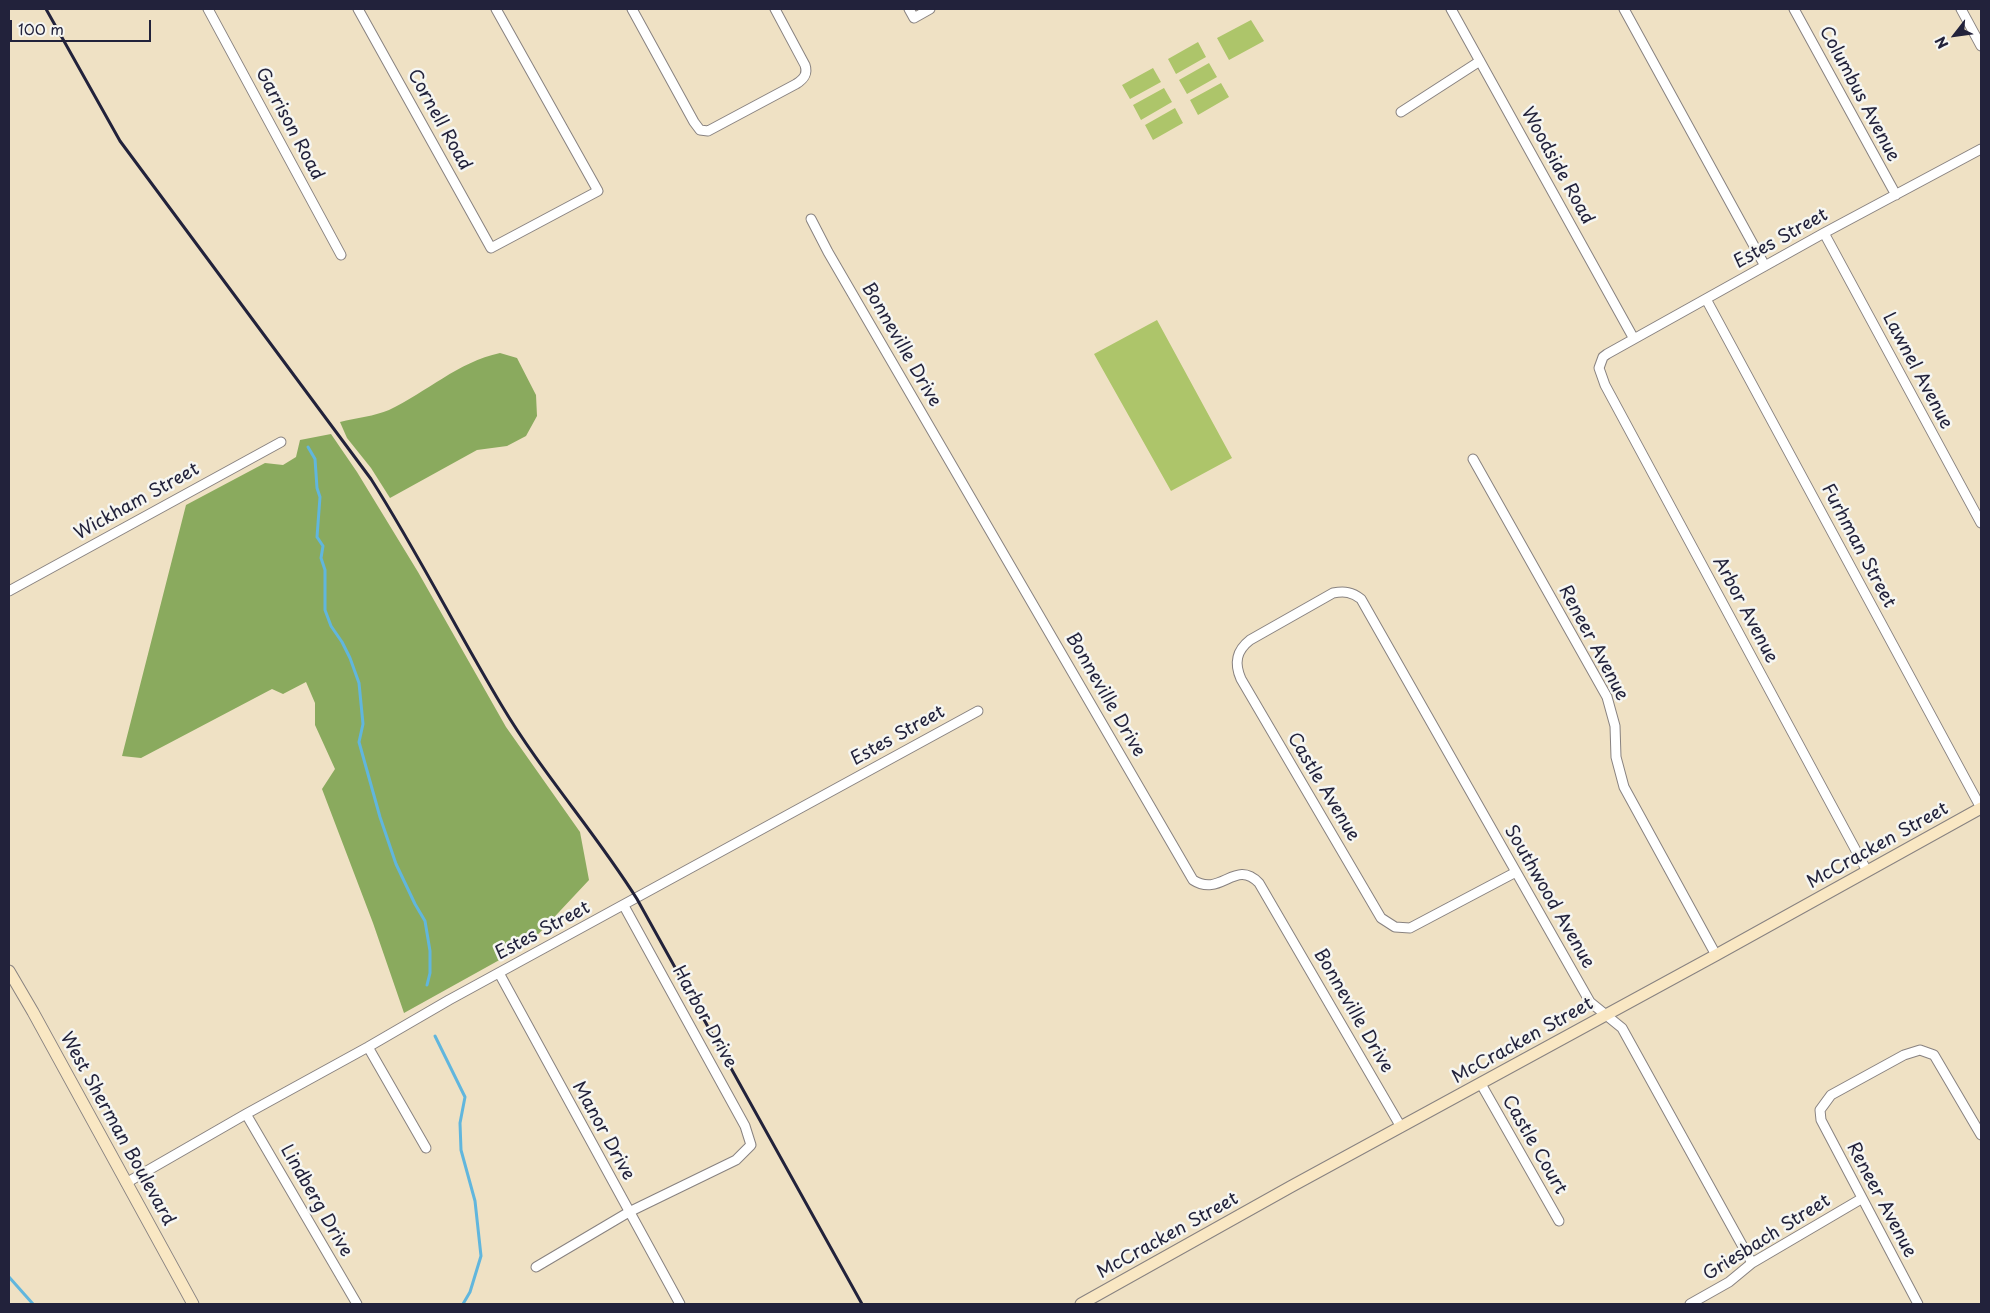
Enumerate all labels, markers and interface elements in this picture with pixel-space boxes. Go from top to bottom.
scale bar [12,10,154,42]
north arrow [1930,10,1980,60]
text: 100 m [18,17,64,40]
street label: Columbus Avenue [1814,23,1904,165]
text: N [1930,33,1953,53]
street label: Garrison Road [250,64,328,184]
street label: Cornell Road [402,66,476,174]
street label: Woodside Road [1516,104,1598,228]
street label: Estes Street [1730,204,1832,274]
street label: Bonneville Drive [857,279,945,411]
street label: Lawnel Avenue [1877,309,1957,433]
street label: Wickham Street [71,459,203,545]
street label: Furhman Street [1816,480,1900,612]
street label: Arbor Avenue [1708,553,1782,667]
street label: Reneer Avenue [1553,582,1633,704]
street label: Bonneville Drive [1061,629,1149,761]
street label: Estes Street [847,701,949,771]
street label: Castle Avenue [1282,729,1364,845]
street label: McCracken Street [1804,798,1952,894]
street label: Southwood Avenue [1499,822,1599,972]
street label: Estes Street [492,897,594,965]
street label: Bonneville Drive [1309,945,1397,1077]
street label: Harbor Drive [667,962,741,1072]
street label: McCracken Street [1449,993,1597,1089]
street label: West Sherman Boulevard [55,1029,179,1229]
street label: Manor Drive [567,1078,639,1184]
street label: Castle Court [1497,1092,1571,1198]
street label: Reneer Avenue [1841,1139,1921,1261]
street label: Lindberg Drive [275,1141,357,1261]
street label: McCracken Street [1094,1188,1242,1284]
street label: Griesbach Street [1699,1190,1835,1286]

